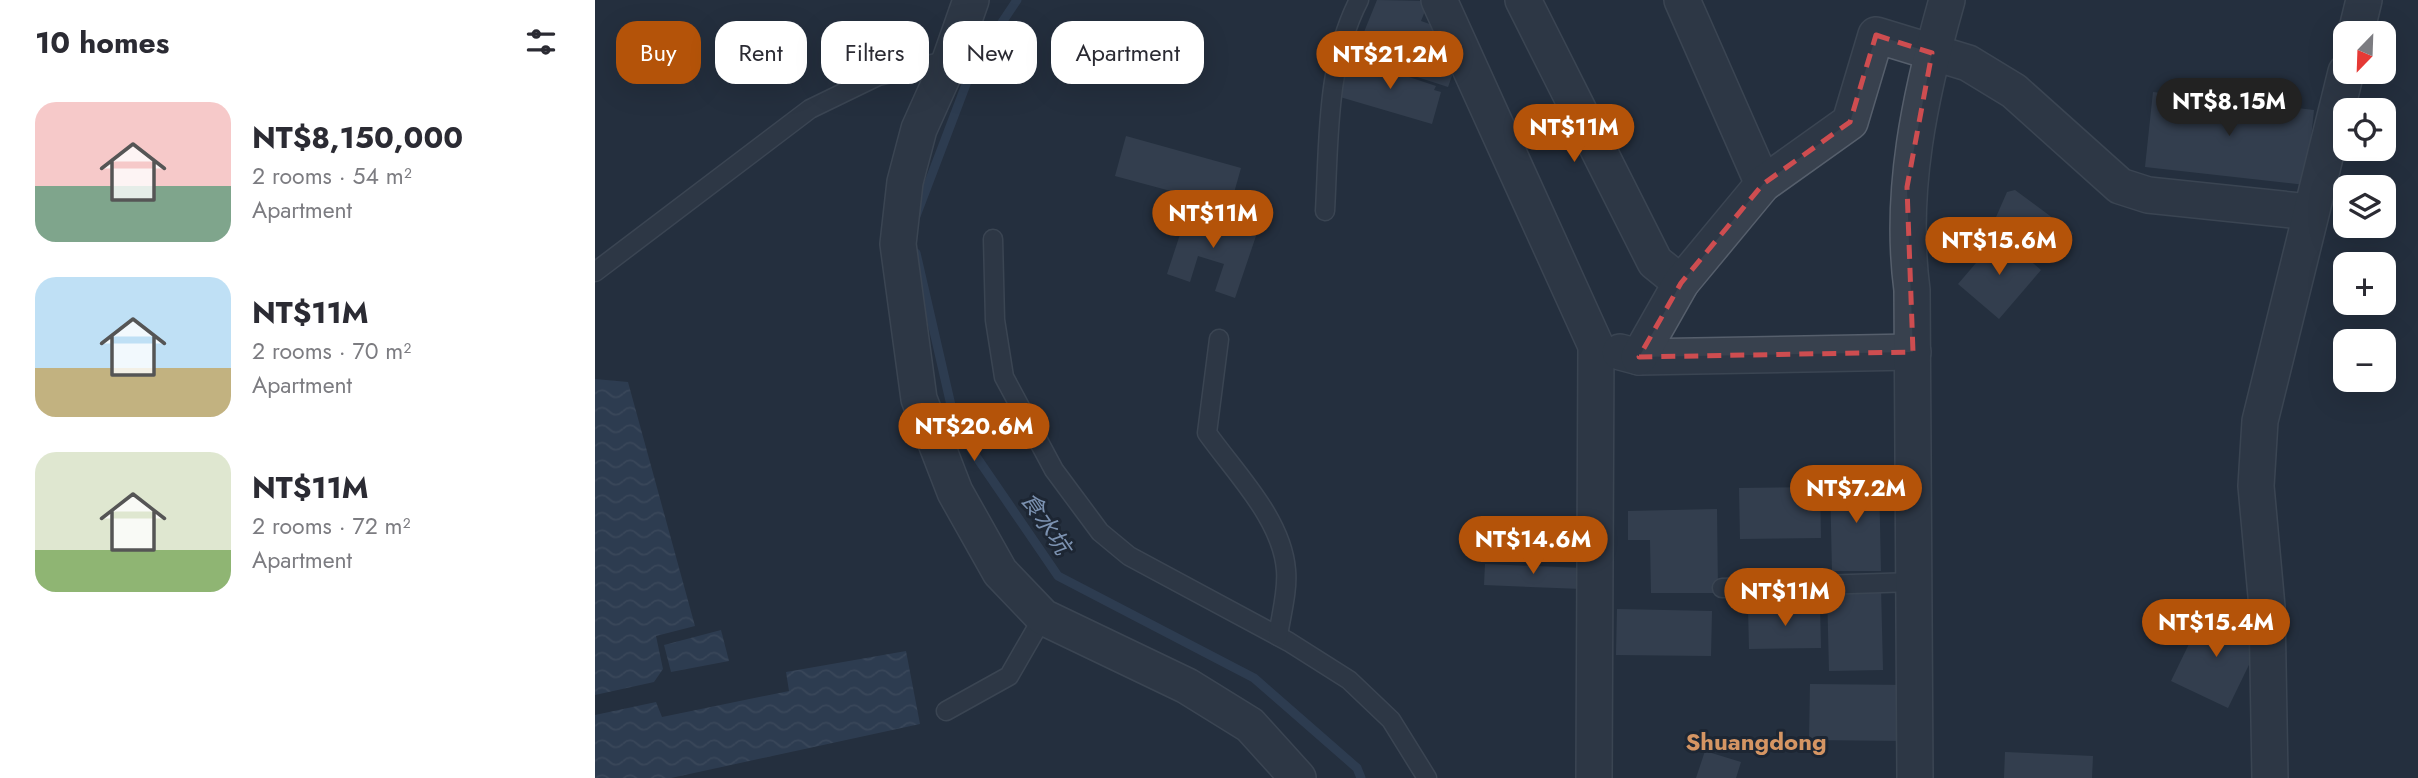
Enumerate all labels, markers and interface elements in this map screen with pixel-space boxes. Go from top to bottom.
text: 10 homes [35,21,169,64]
chip: Buy [616,21,701,84]
chip: Rent [715,21,807,84]
chip: Filters [821,21,929,84]
chip: New [943,21,1037,84]
chip: Apartment [1051,21,1204,84]
north arrow [2333,21,2396,84]
map controls [2333,21,2396,392]
icon: filters [522,23,560,61]
pin: NT$21.2M [1318,32,1462,91]
text: NT$21.2M [1332,37,1448,71]
pin: NT$8.15M [2157,78,2301,138]
text: NT$8.15M [2172,84,2286,118]
button: locate [2333,98,2396,161]
pin: NT$11M [1517,104,1631,164]
text: NT$11M [1529,110,1619,144]
text: NT$8,150,000 [252,116,463,159]
icon: home [91,130,175,214]
text: 2 rooms · 54 m² [252,159,412,193]
button: layers [2333,175,2396,238]
pin: NT$11M [1156,190,1270,250]
text: Apartment [252,193,352,227]
text: NT$11M [1168,196,1258,230]
pin: NT$15.6M [1927,218,2071,277]
text: NT$15.6M [1941,223,2057,257]
button: + [2333,252,2396,315]
text: NT$11M [252,291,369,334]
icon: home [91,305,175,389]
button: − [2333,329,2396,392]
text: 2 rooms · 70 m² [252,334,411,368]
text: Apartment [252,368,352,402]
pin: NT$20.6M [902,404,1046,463]
text: NT$20.6M [914,409,1034,443]
text: NT$11M [252,466,369,509]
pin: NT$7.2M [1791,466,1921,525]
text: NT$7.2M [1806,471,1906,505]
icon: home [91,480,175,564]
water label: 食水坑 [1013,485,1081,564]
text: 2 rooms · 72 m² [252,509,411,543]
pin: NT$14.6M [1461,516,1605,576]
text: NT$14.6M [1475,522,1591,556]
text: Apartment [252,543,352,577]
pin: NT$11M [1728,568,1842,628]
text: NT$11M [1740,574,1830,608]
pin: NT$15.4M [2144,600,2288,659]
text: NT$15.4M [2158,605,2274,639]
district label: Shuangdong [1685,724,1827,759]

